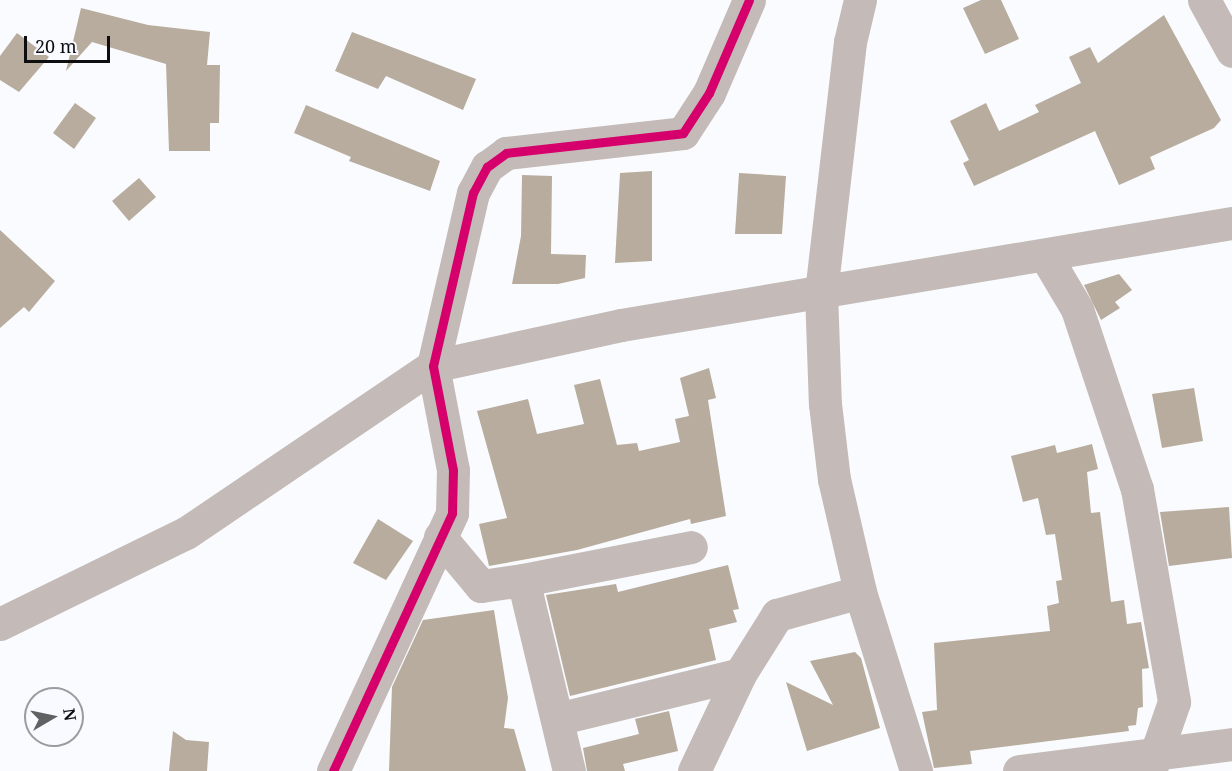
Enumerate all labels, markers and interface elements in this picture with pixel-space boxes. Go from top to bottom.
scale bar [27,24,112,62]
text: 20 m [35,34,77,58]
north arrow [24,687,84,747]
text: N [58,707,82,722]

